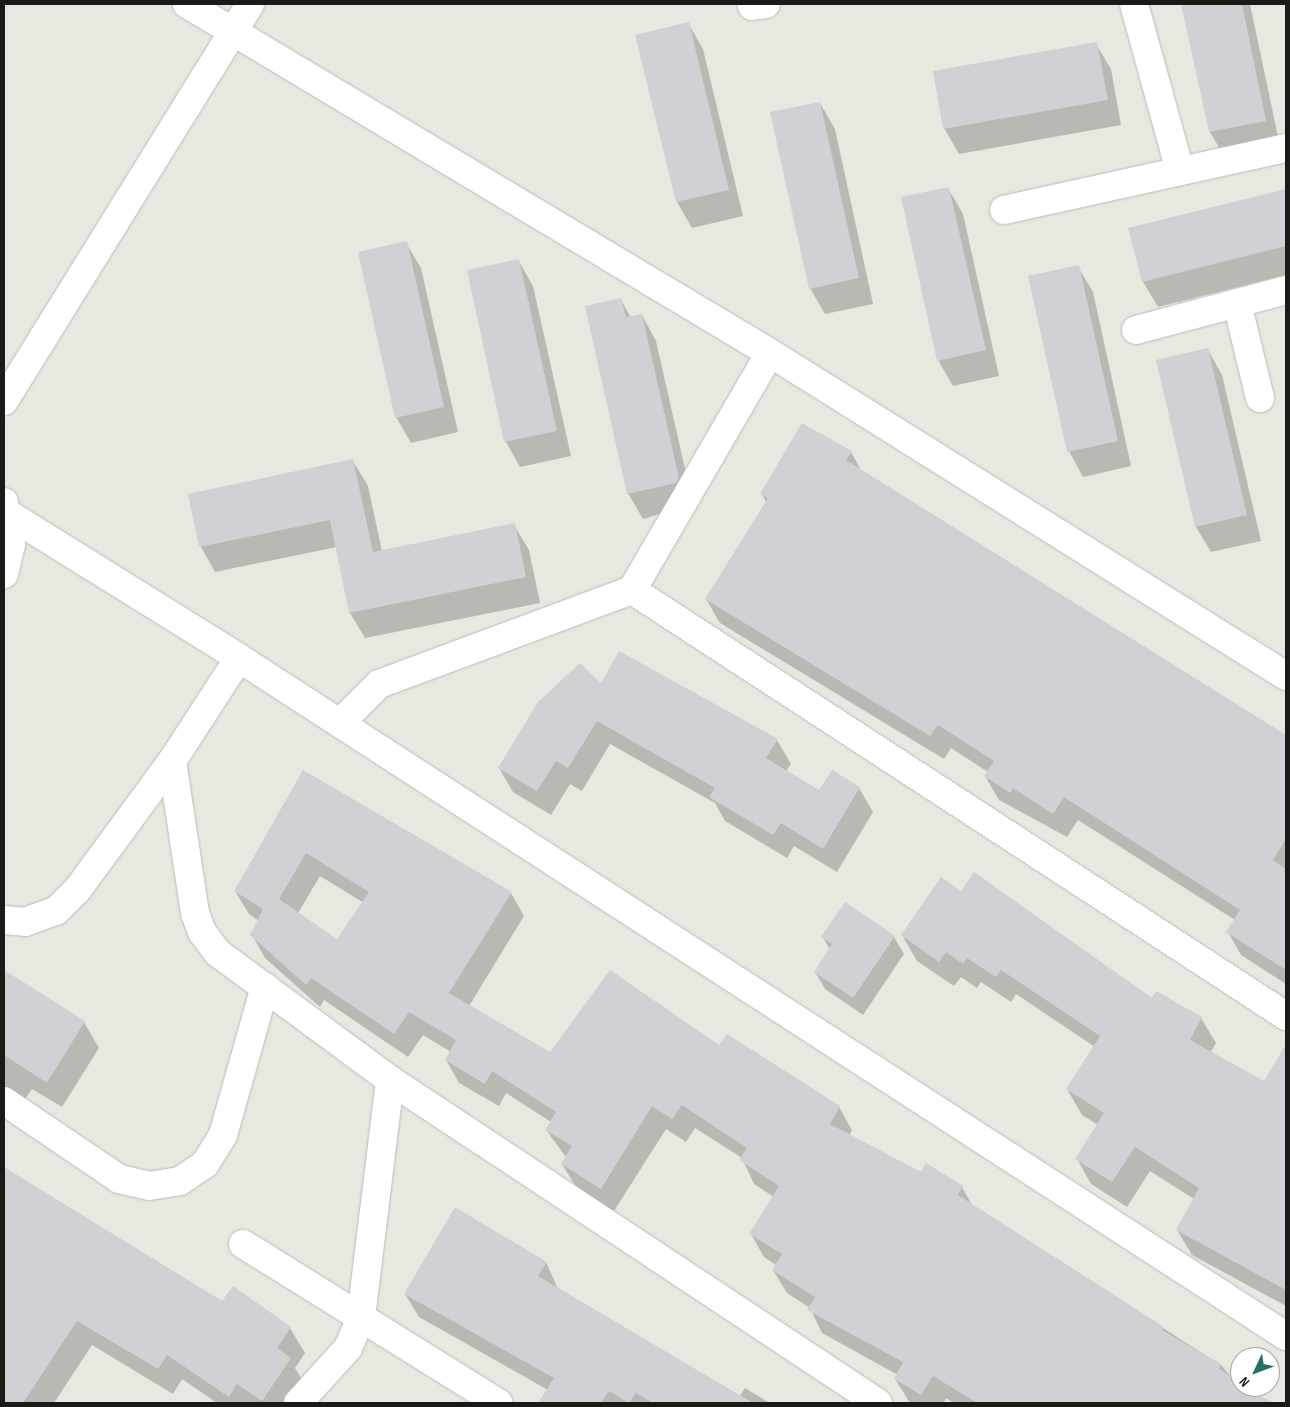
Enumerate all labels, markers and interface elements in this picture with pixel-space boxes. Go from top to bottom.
north arrow [1230,1347,1280,1397]
text: N [1236,1373,1253,1390]

